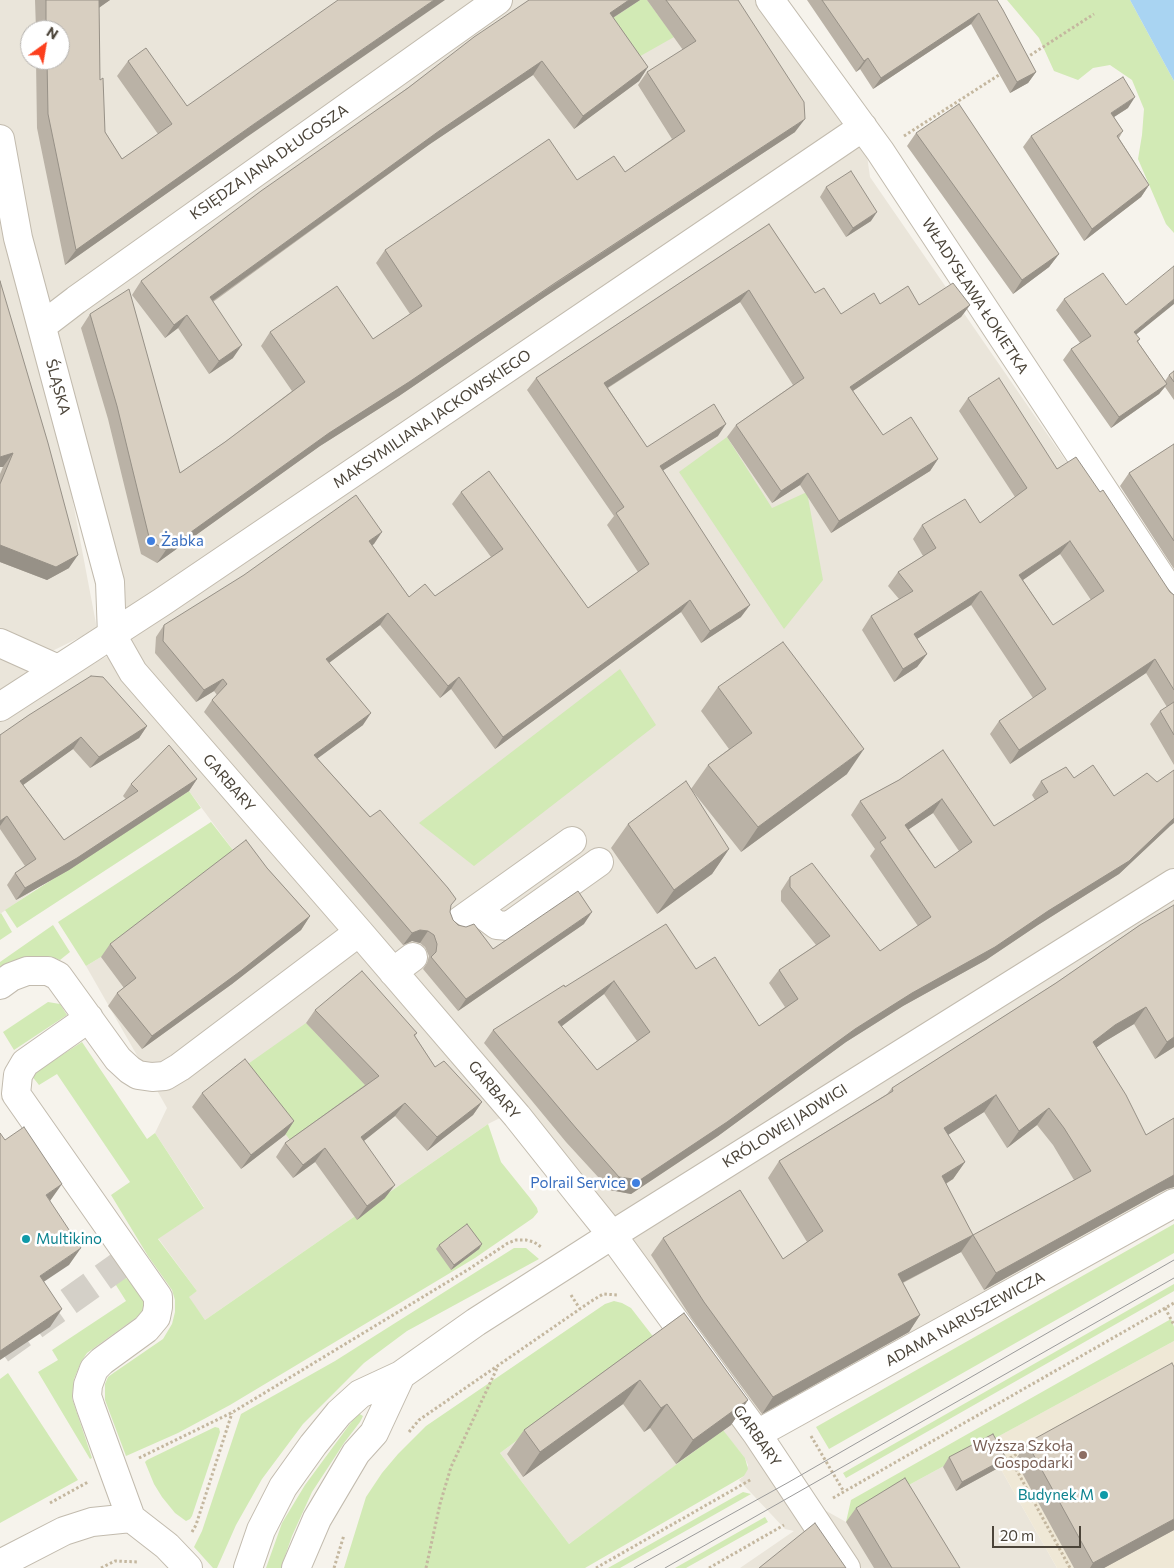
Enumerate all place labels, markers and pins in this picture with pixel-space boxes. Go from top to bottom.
place label: Żabka [161,532,204,550]
marker: Żabka [145,535,157,547]
place label: Polrail Service [530,1174,626,1192]
marker: Polrail Service [630,1177,642,1189]
place label: Multikino [36,1230,102,1248]
marker: Multikino [20,1233,32,1245]
place label: Wyższa Szkoła Gospodarki [973,1437,1073,1472]
marker: Wyższa Szkoła Gospodarki [1077,1449,1089,1461]
place label: Budynek M [1018,1486,1094,1504]
marker: Budynek M [1098,1489,1110,1501]

